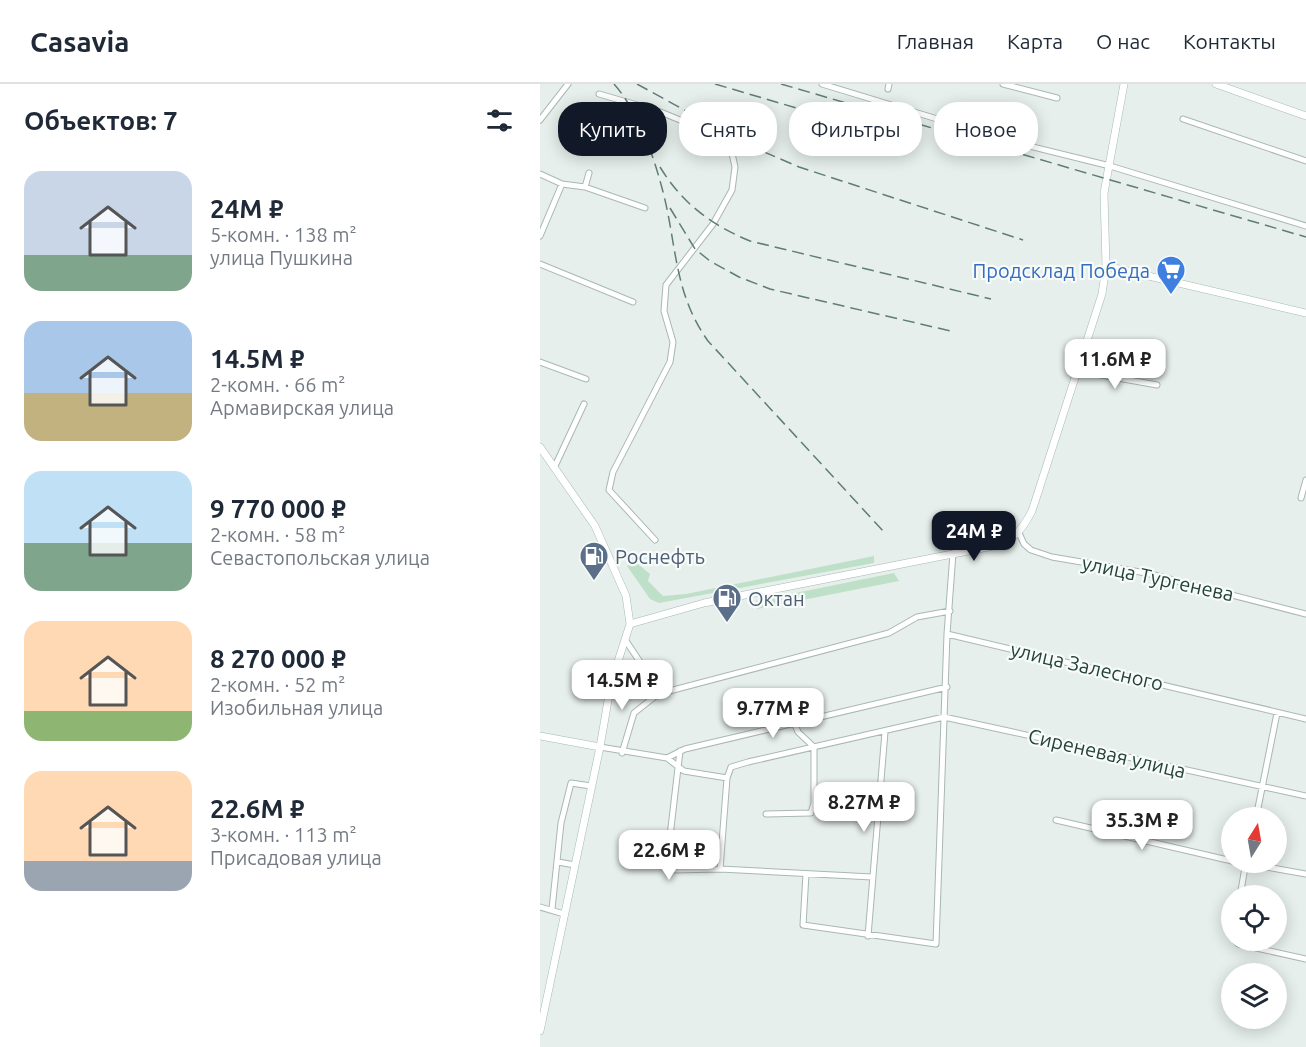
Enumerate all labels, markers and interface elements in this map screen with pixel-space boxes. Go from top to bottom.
text: Casavia [30,26,129,57]
text: Главная [897,29,974,53]
text: Карта [1007,29,1063,53]
text: О нас [1096,29,1150,53]
text: Контакты [1183,29,1276,53]
chip: Купить [558,102,667,156]
chip: Снять [679,102,777,156]
chip: Фильтры [789,102,922,156]
chip: Новое [934,102,1038,156]
icon: filters [483,104,516,137]
text: Объектов: 7 [24,106,178,135]
text: 24M ₽ [210,194,283,223]
icon: home [72,195,144,267]
text: 5-комн. · 138 m² [210,223,357,246]
text: улица Пушкина [210,246,353,269]
supermarket icon: Продсклад Победа [1155,254,1187,296]
place label: Продсклад Победа [973,259,1150,282]
pin: 11.6M ₽ [1060,339,1170,390]
text: 14.5M ₽ [210,344,304,373]
icon: home [72,345,144,417]
text: 11.6M ₽ [1079,347,1151,370]
text: 2-комн. · 66 m² [210,373,345,396]
text: Армавирская улица [210,396,394,419]
text: 9 770 000 ₽ [210,494,346,523]
icon: home [72,495,144,567]
pin: 24M ₽ [932,511,1016,562]
text: 24M ₽ [946,519,1002,542]
text: 2-комн. · 58 m² [210,523,345,546]
fuel station icon: Роснефть [578,540,610,582]
place label: Роснефть [615,545,705,568]
text: Севастопольская улица [210,546,430,569]
street label: улица Тургенева [1080,551,1236,605]
fuel station icon: Октан [711,582,743,624]
place label: Октан [748,587,805,610]
street label: улица Залесного [1008,637,1166,695]
text: 8 270 000 ₽ [210,644,346,673]
icon: home [72,645,144,717]
pin: 14.5M ₽ [567,660,677,711]
text: 14.5M ₽ [586,668,658,691]
text: 2-комн. · 52 m² [210,673,345,696]
pin: 9.77M ₽ [718,688,828,739]
text: Изобильная улица [210,696,383,719]
text: 9.77M ₽ [737,696,809,719]
street label: Сиреневая улица [1026,724,1188,782]
pin: 8.27M ₽ [809,782,919,833]
text: 8.27M ₽ [828,790,900,813]
text: 22.6M ₽ [210,794,304,823]
icon: home [72,795,144,867]
pin: 35.3M ₽ [1087,800,1197,851]
north arrow [1221,807,1287,873]
map controls [1221,807,1287,1029]
text: 35.3M ₽ [1106,808,1178,831]
text: 3-комн. · 113 m² [210,823,357,846]
pin: 22.6M ₽ [614,830,724,881]
text: 22.6M ₽ [633,838,705,861]
text: Присадовая улица [210,846,382,869]
button: locate [1221,885,1287,951]
button: layers [1221,963,1287,1029]

